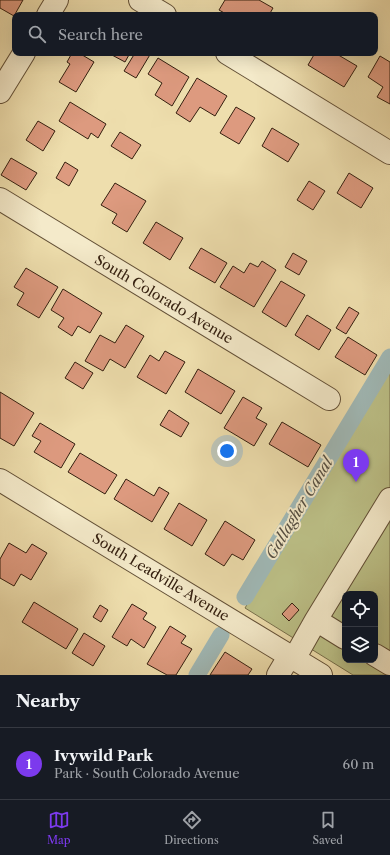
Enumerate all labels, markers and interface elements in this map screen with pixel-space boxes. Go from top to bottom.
search box [12,12,378,56]
icon: search [26,23,48,45]
text: Search here [58,25,143,44]
street label: South Colorado Avenue [91,250,237,348]
your location [217,441,237,461]
pin: 1 [343,449,369,482]
water label: Gallagher Canal [261,452,338,562]
street label: South Leadville Avenue [89,529,233,625]
map controls [342,591,378,663]
button: locate [342,591,378,627]
button: layers [342,627,378,663]
text: Nearby [16,691,80,711]
text: Ivywild Park [54,746,153,765]
text: 1 [26,756,32,772]
text: 60 m [343,756,374,772]
text: Park · South Colorado Avenue [54,765,240,781]
tab: Map [47,809,71,847]
tab: Directions [164,809,219,847]
tab: Saved [313,809,343,847]

